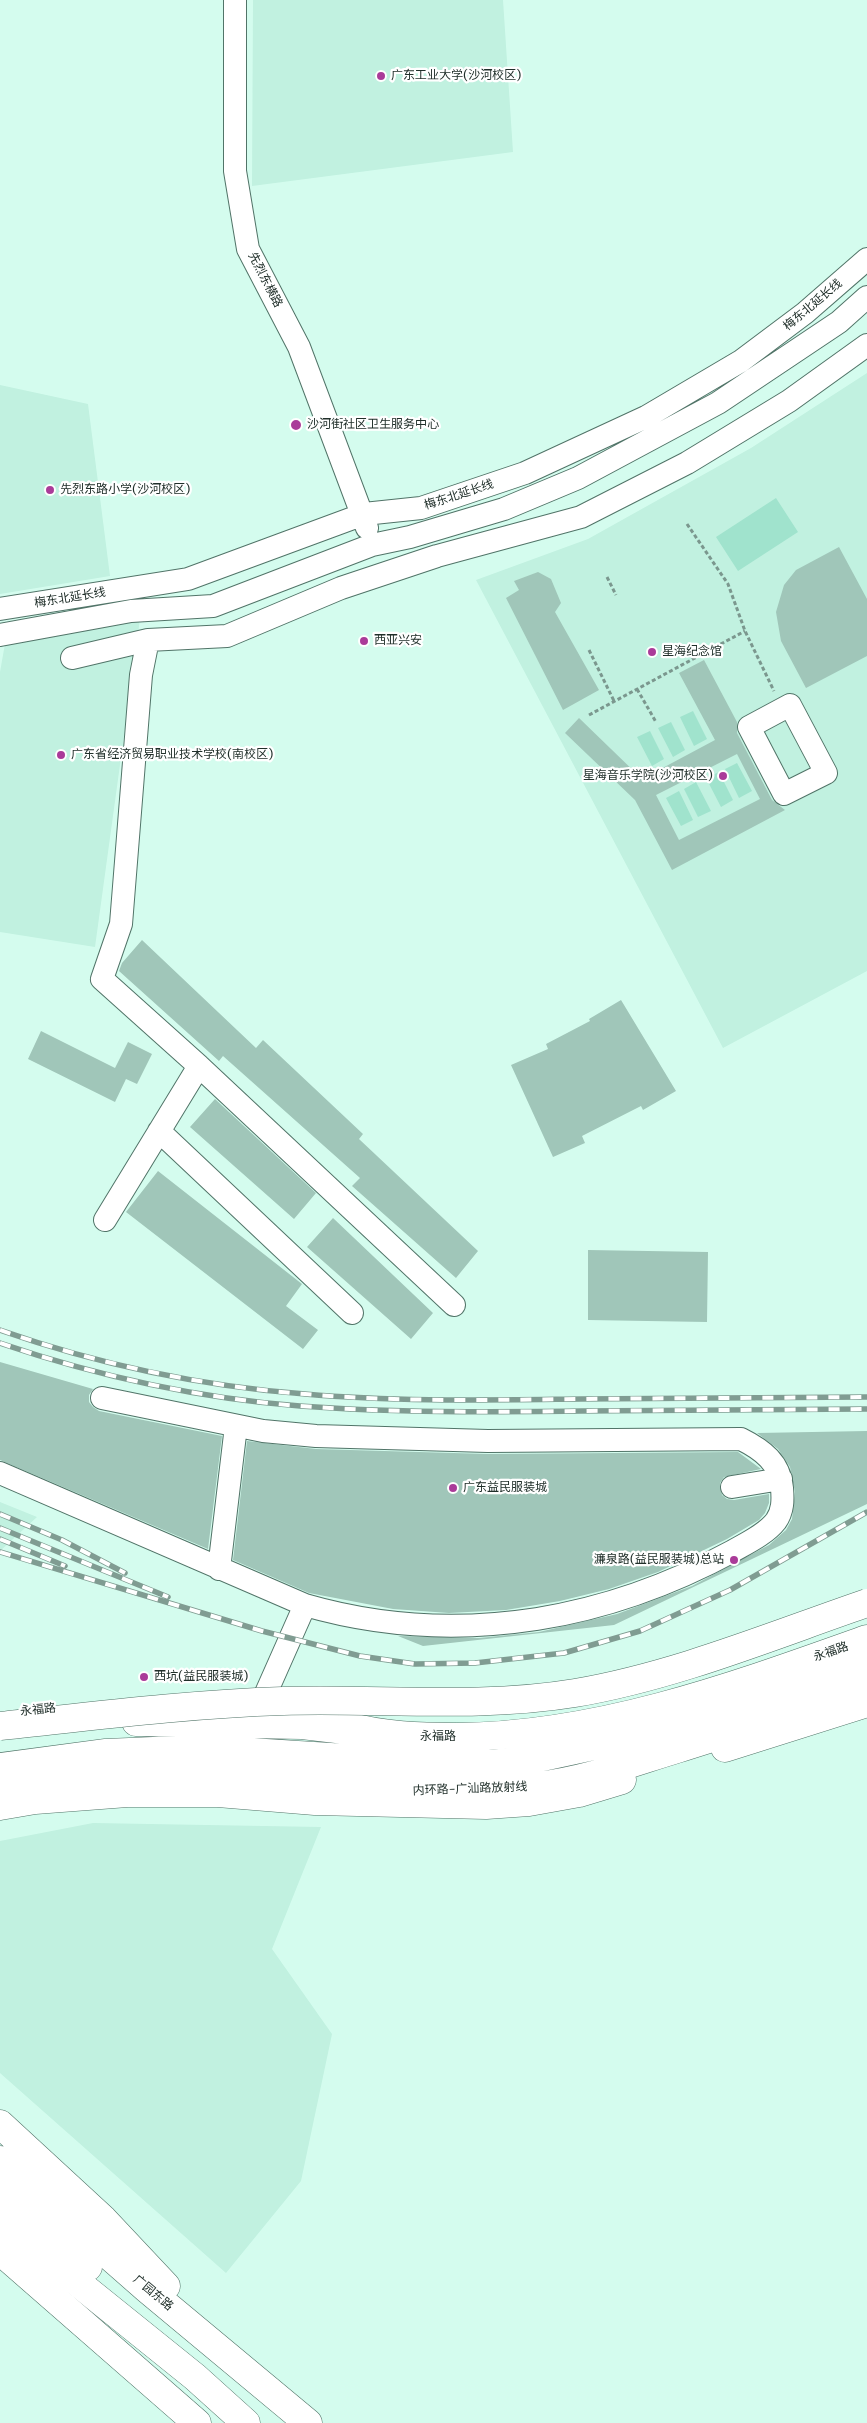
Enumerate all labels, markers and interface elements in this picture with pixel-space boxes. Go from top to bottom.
place label: 广东工业大学(沙河校区) [391,69,521,83]
marker: 广东工业大学(沙河校区) [375,70,387,82]
street label: 先烈东横路 [245,250,285,310]
street label: 梅东北延长线 [781,276,845,334]
marker: 沙河街社区卫生服务中心 [289,418,303,432]
place label: 沙河街社区卫生服务中心 [307,418,439,432]
street label: 梅东北延长线 [423,477,495,513]
place label: 先烈东路小学(沙河校区) [60,483,190,497]
marker: 先烈东路小学(沙河校区) [44,484,56,496]
street label: 梅东北延长线 [33,585,107,611]
place label: 西亚兴安 [374,634,422,648]
marker: 西亚兴安 [358,635,370,647]
place label: 星海纪念馆 [662,645,722,659]
marker: 星海纪念馆 [646,646,658,658]
place label: 广东省经济贸易职业技术学校(南校区) [71,748,273,762]
marker: 广东省经济贸易职业技术学校(南校区) [55,749,67,761]
place label: 星海音乐学院(沙河校区) [583,769,713,783]
marker: 星海音乐学院(沙河校区) [717,770,729,782]
place label: 广东益民服装城 [463,1481,547,1495]
marker: 广东益民服装城 [447,1482,459,1494]
place label: 濂泉路(益民服装城)总站 [594,1553,724,1567]
marker: 濂泉路(益民服装城)总站 [728,1554,740,1566]
street label: 永福路 [812,1639,850,1665]
place label: 西坑(益民服装城) [154,1670,248,1684]
marker: 西坑(益民服装城) [138,1671,150,1683]
street label: 永福路 [19,1701,57,1719]
street label: 永福路 [420,1730,456,1744]
street label: 内环路-广汕路放射线 [412,1780,528,1798]
street label: 广园东路 [130,2272,176,2314]

